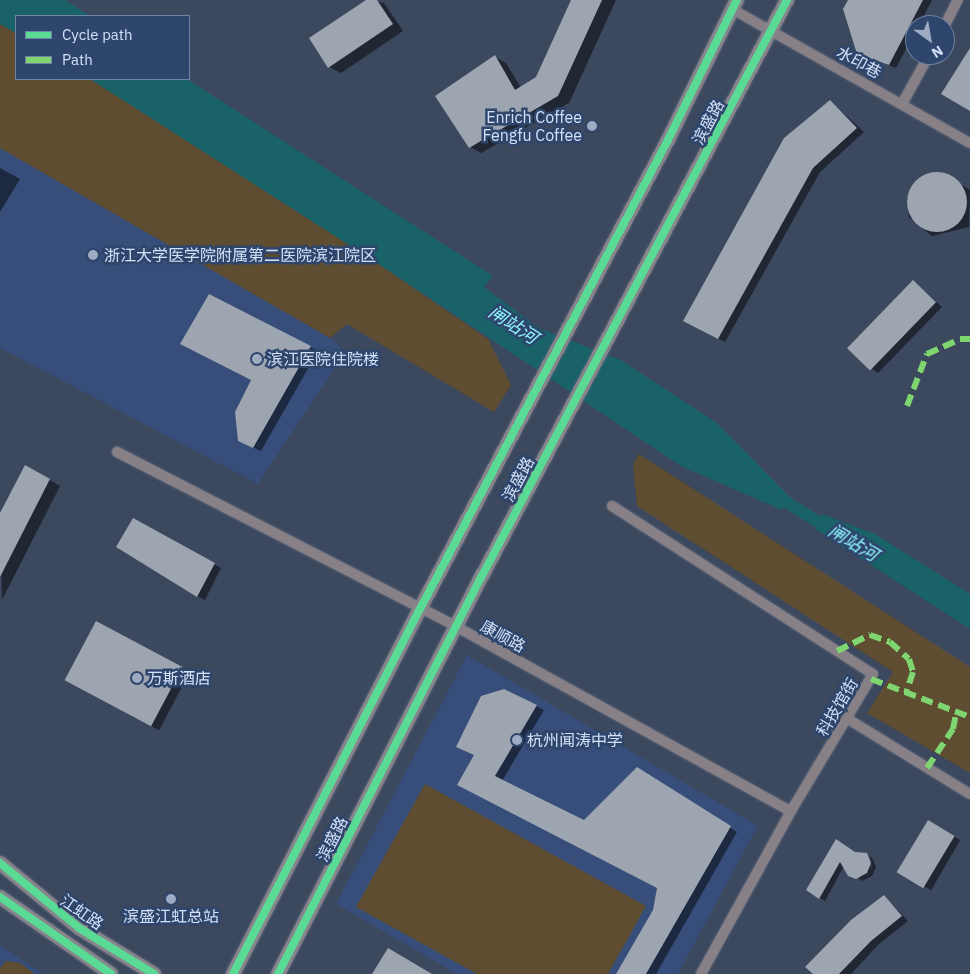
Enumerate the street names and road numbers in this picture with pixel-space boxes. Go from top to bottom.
street label: 水印巷 [833,42,885,82]
street label: 滨盛路 [688,96,728,148]
street label: 滨盛路 [498,453,538,505]
street label: 康顺路 [477,616,529,656]
street label: 科技馆街 [812,675,862,739]
street label: 滨盛路 [313,813,351,865]
street label: 江虹路 [57,890,107,934]

